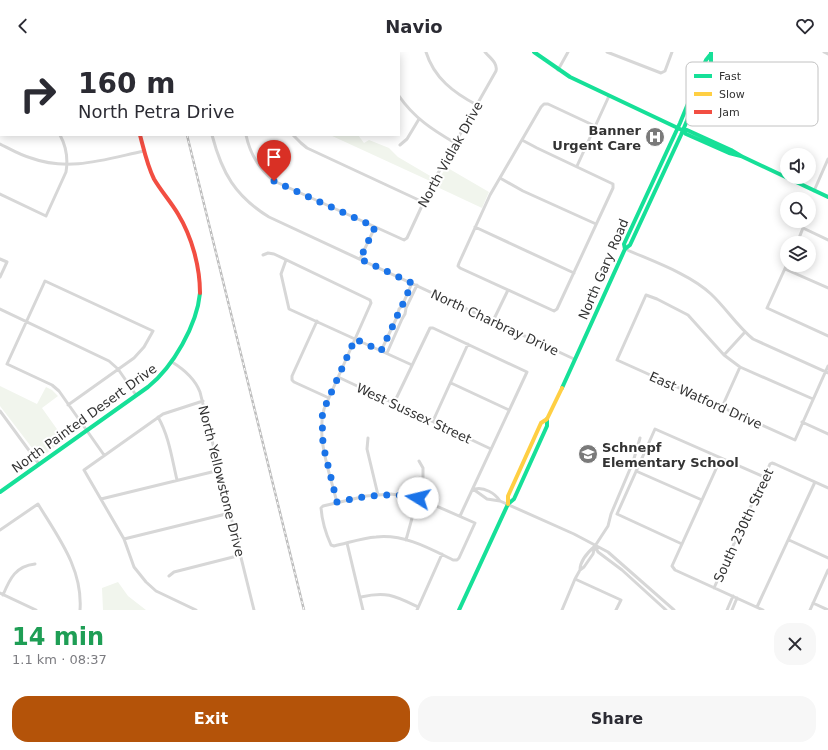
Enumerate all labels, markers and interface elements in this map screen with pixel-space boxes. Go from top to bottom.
icon: back [12,15,34,37]
icon: heart [794,15,816,37]
text: Navio [385,16,443,37]
legend [686,62,818,126]
text: 160 m [78,67,175,100]
icon: right [12,68,64,120]
text: Fast [719,70,742,83]
text: Slow [719,88,745,101]
street label: North Vidlak Drive [415,99,486,210]
text: North Petra Drive [78,101,235,122]
text: Jam [718,106,740,119]
place label: Banner Urgent Care [552,123,642,153]
hospital icon: Banner Urgent Care [644,126,666,148]
pin [257,140,291,181]
icon: arrive [263,146,285,168]
map controls [780,148,816,272]
button: sound [780,148,816,184]
button: search [780,192,816,228]
street label: North Gary Road [575,216,632,322]
button: layers [780,236,816,272]
street label: North Charbray Drive [429,286,561,359]
street label: North Painted Desert Drive [9,361,160,476]
street label: East Watford Drive [647,369,765,432]
street label: West Sussex Street [354,380,474,447]
street label: North Yellowstone Drive [195,404,248,558]
place label: Schnepf Elementary School [602,440,739,470]
school or university icon: Schnepf Elementary School [577,443,599,465]
street label: South 230th Street [711,466,776,584]
position arrow [397,477,439,519]
text: 14 min [12,623,104,651]
button: close [774,623,816,665]
text: 1.1 km · 08:37 [12,652,107,667]
button: Exit [12,696,410,742]
button: Share [418,696,816,742]

